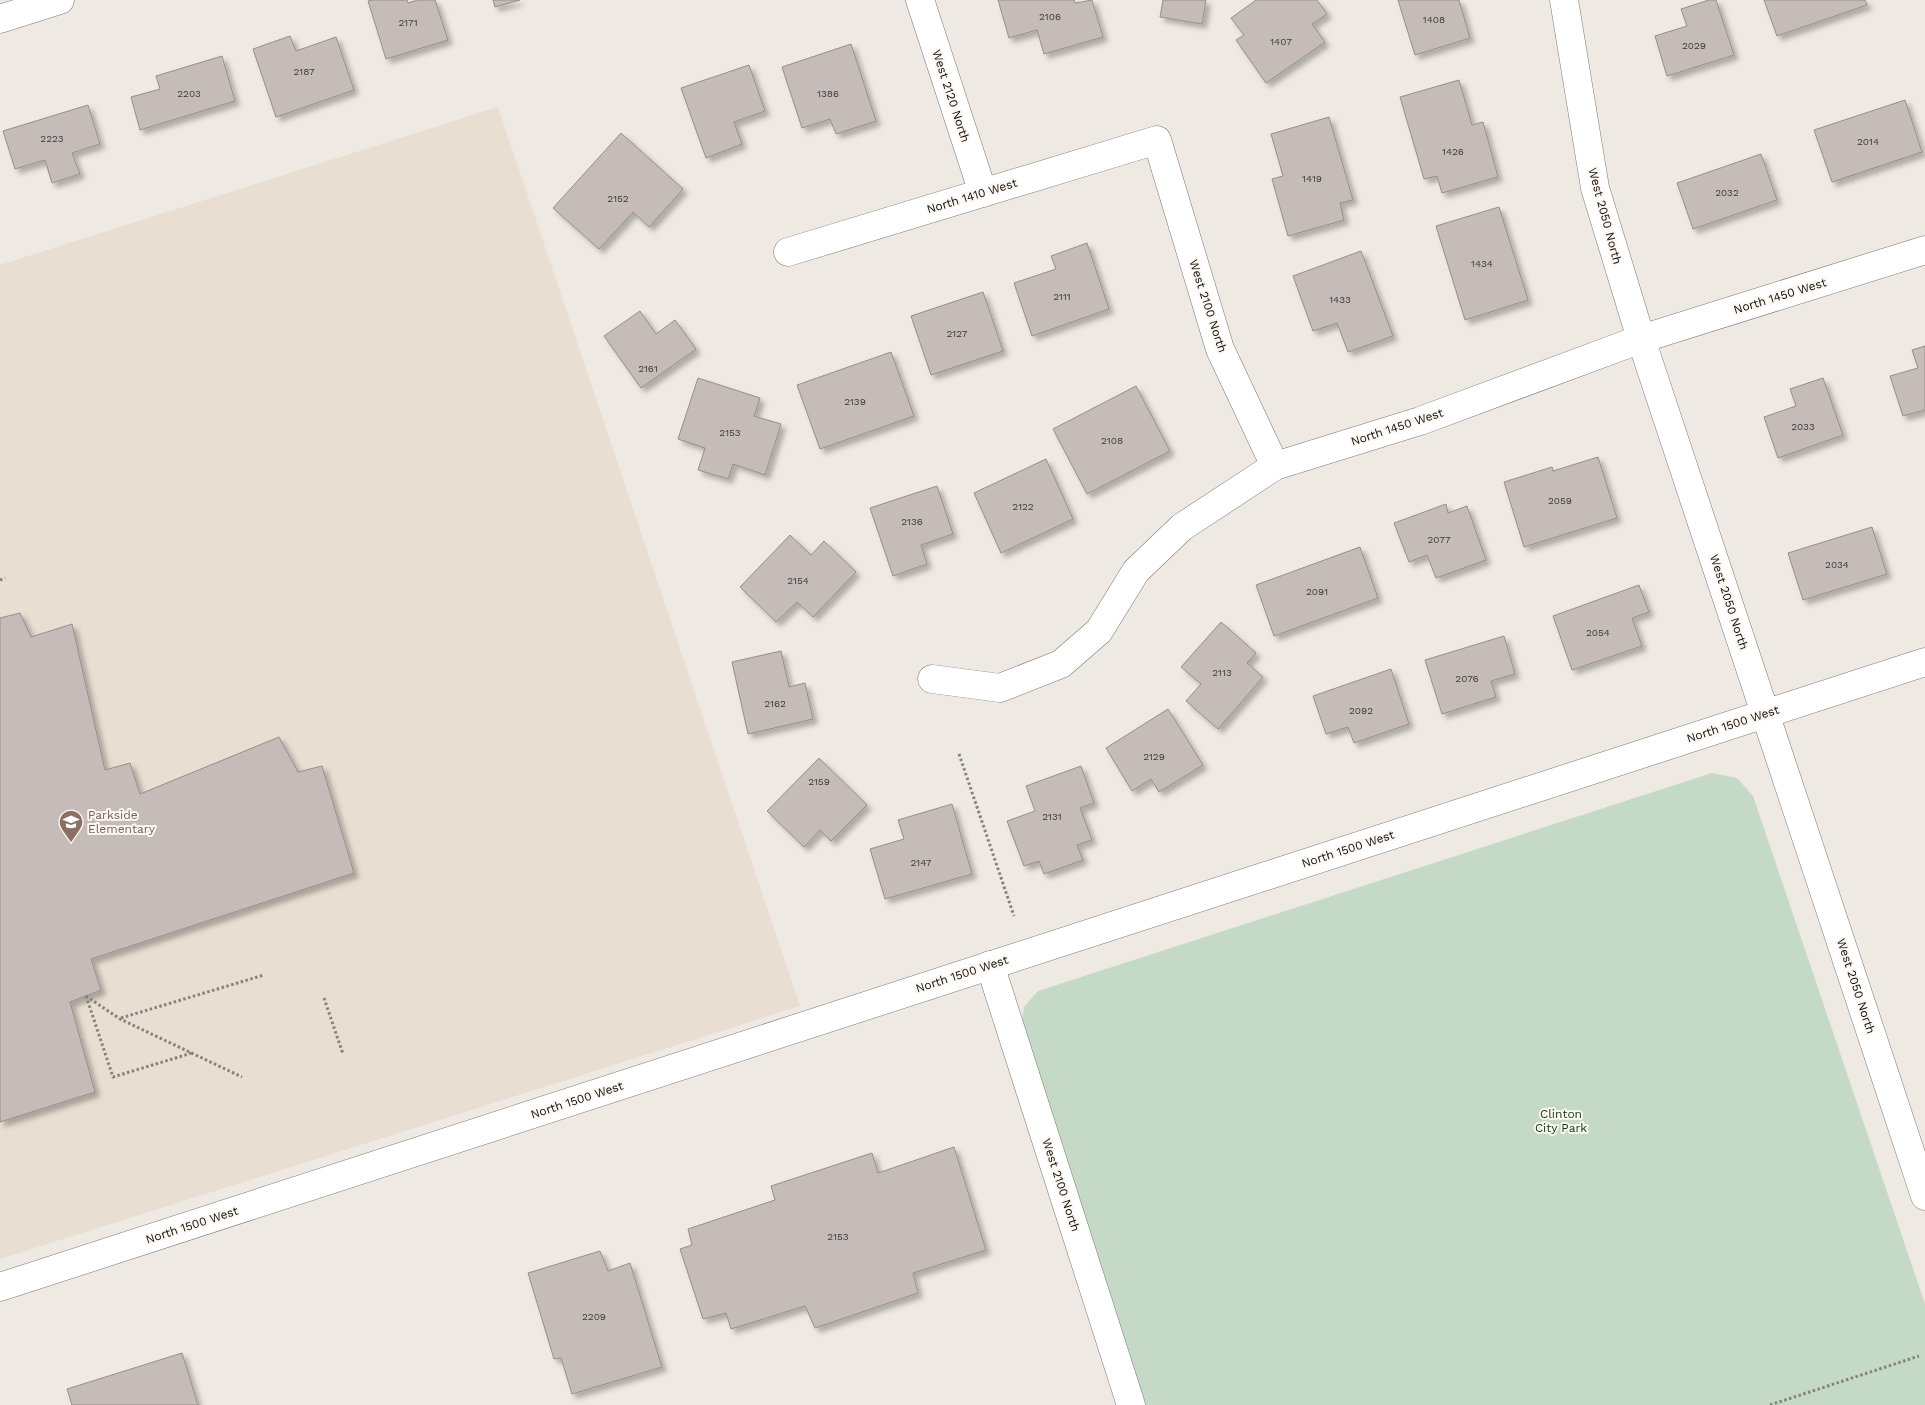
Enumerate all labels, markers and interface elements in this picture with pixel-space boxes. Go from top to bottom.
house number: 2106 [1039,11,1061,22]
house number: 1408 [1423,14,1445,25]
house number: 2171 [398,17,418,28]
house number: 1407 [1270,36,1292,47]
house number: 2029 [1682,40,1706,51]
street label: West 2120 North [929,48,973,144]
house number: 2187 [293,66,315,77]
house number: 2203 [177,88,201,99]
house number: 1386 [817,88,839,99]
house number: 2223 [40,133,64,144]
house number: 2014 [1857,136,1879,147]
house number: 1426 [1442,146,1464,157]
street label: West 2050 North [1585,166,1625,266]
house number: 1419 [1302,173,1322,184]
street label: North 1410 West [925,176,1019,216]
house number: 2032 [1715,187,1739,198]
house number: 2152 [607,193,629,204]
street label: West 2100 North [1186,258,1230,354]
house number: 1434 [1471,258,1493,269]
street label: North 1450 West [1732,275,1828,317]
house number: 2111 [1053,291,1071,302]
house number: 1433 [1329,294,1351,305]
house number: 2127 [947,328,968,339]
house number: 2161 [638,363,658,374]
house number: 2139 [844,396,866,407]
street label: North 1450 West [1349,405,1445,449]
house number: 2033 [1791,421,1815,432]
house number: 2153 [719,427,741,438]
house number: 2108 [1101,435,1123,446]
house number: 2059 [1548,495,1572,506]
house number: 2122 [1012,501,1034,512]
house number: 2136 [901,516,923,527]
house number: 2077 [1427,534,1451,545]
street label: West 2050 North [1707,553,1751,651]
house number: 2034 [1825,559,1849,570]
house number: 2154 [787,575,809,586]
house number: 2091 [1306,586,1328,597]
house number: 2054 [1586,627,1610,638]
house number: 2113 [1212,667,1232,678]
house number: 2076 [1455,673,1479,684]
house number: 2162 [764,698,786,709]
street label: North 1500 West [1685,702,1781,746]
house number: 2092 [1349,705,1373,716]
house number: 2129 [1143,751,1165,762]
house number: 2159 [808,776,830,787]
place label: Parkside Elementary [88,808,156,836]
school or university icon: Parkside Elementary [58,809,84,843]
house number: 2131 [1042,811,1062,822]
street label: North 1500 West [1300,827,1396,871]
house number: 2147 [911,857,932,868]
street label: West 2050 North [1834,937,1878,1035]
street label: North 1500 West [914,952,1010,996]
street label: North 1500 West [529,1078,625,1122]
park label: Clinton City Park [1535,1107,1587,1135]
street label: West 2100 North [1039,1137,1083,1233]
street label: North 1500 West [144,1203,240,1247]
house number: 2153 [827,1231,849,1242]
house number: 2209 [582,1311,606,1322]

